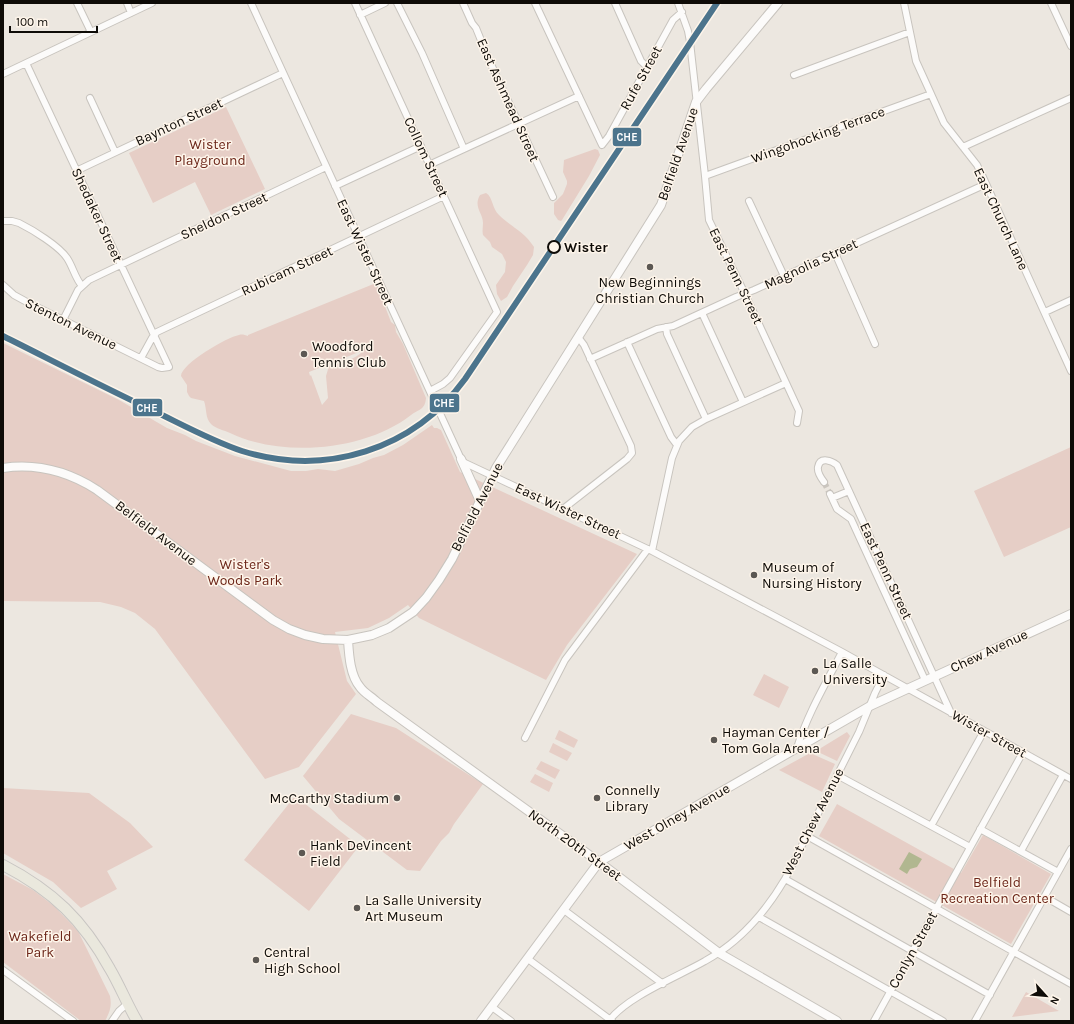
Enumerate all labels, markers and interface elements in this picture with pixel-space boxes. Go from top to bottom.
scale bar [10,8,97,34]
text: 100 m [16,15,48,29]
street label: East Ashmead Street [473,36,543,164]
street label: Rufe Street [616,43,666,113]
street label: Baynton Street [133,94,225,150]
street label: Wingohocking Terrace [749,103,887,167]
street label: Belfield Avenue [654,105,702,203]
street label: Collom Street [400,114,452,200]
line badge: CHE [612,127,642,147]
text: CHE [616,131,638,144]
park label: Wister Playground [174,136,246,169]
street label: Shedaker Street [68,165,126,265]
street label: East Church Lane [970,165,1032,273]
street label: Sheldon Street [178,188,270,244]
street label: East Wister Street [333,196,397,308]
street label: East Penn Street [705,225,767,327]
street label: Magnolia Street [762,235,860,293]
place label: Wister [564,239,608,256]
marker: Wister [547,240,561,254]
street label: Rubicam Street [238,242,336,300]
marker: New Beginnings Christian Church [645,262,655,272]
place label: New Beginnings Christian Church [596,274,704,307]
street label: Stenton Avenue [22,294,120,354]
place label: Woodford Tennis Club [312,338,386,371]
marker: Woodford Tennis Club [299,349,309,359]
line badge: CHE [429,393,460,413]
text: CHE [433,397,455,410]
line badge: CHE [132,398,163,417]
text: CHE [136,402,158,415]
street label: Belfield Avenue [447,460,507,554]
street label: East Wister Street [512,479,624,543]
street label: Belfield Avenue [112,497,200,569]
street label: East Penn Street [856,520,916,622]
park label: Wister's Woods Park [208,556,282,589]
place label: Museum of Nursing History [762,559,862,592]
marker: Museum of Nursing History [749,570,759,580]
street label: Chew Avenue [947,626,1031,676]
place label: La Salle University [823,655,888,688]
marker: La Salle University [810,666,820,676]
street label: Wister Street [948,706,1030,762]
place label: Hayman Center / Tom Gola Arena [722,724,829,757]
marker: Hayman Center / Tom Gola Arena [709,735,719,745]
street label: West Chew Avenue [778,765,848,879]
street label: West Olney Avenue [621,780,733,854]
place label: Connelly Library [605,782,660,815]
place label: McCarthy Stadium [270,790,389,807]
marker: McCarthy Stadium [392,793,402,803]
marker: Connelly Library [592,793,602,803]
street label: North 20th Street [525,805,625,885]
place label: Hank DeVincent Field [310,837,411,870]
marker: Hank DeVincent Field [297,848,307,858]
park label: Belfield Recreation Center [940,874,1055,907]
place label: La Salle University Art Museum [365,892,482,925]
marker: La Salle University Art Museum [352,903,362,913]
street label: Conlyn Street [885,909,941,991]
park label: Wakefield Park [8,928,72,961]
place label: Central High School [264,944,341,977]
marker: Central High School [251,955,261,965]
north arrow [1026,976,1066,1016]
text: N [1047,994,1062,1007]

